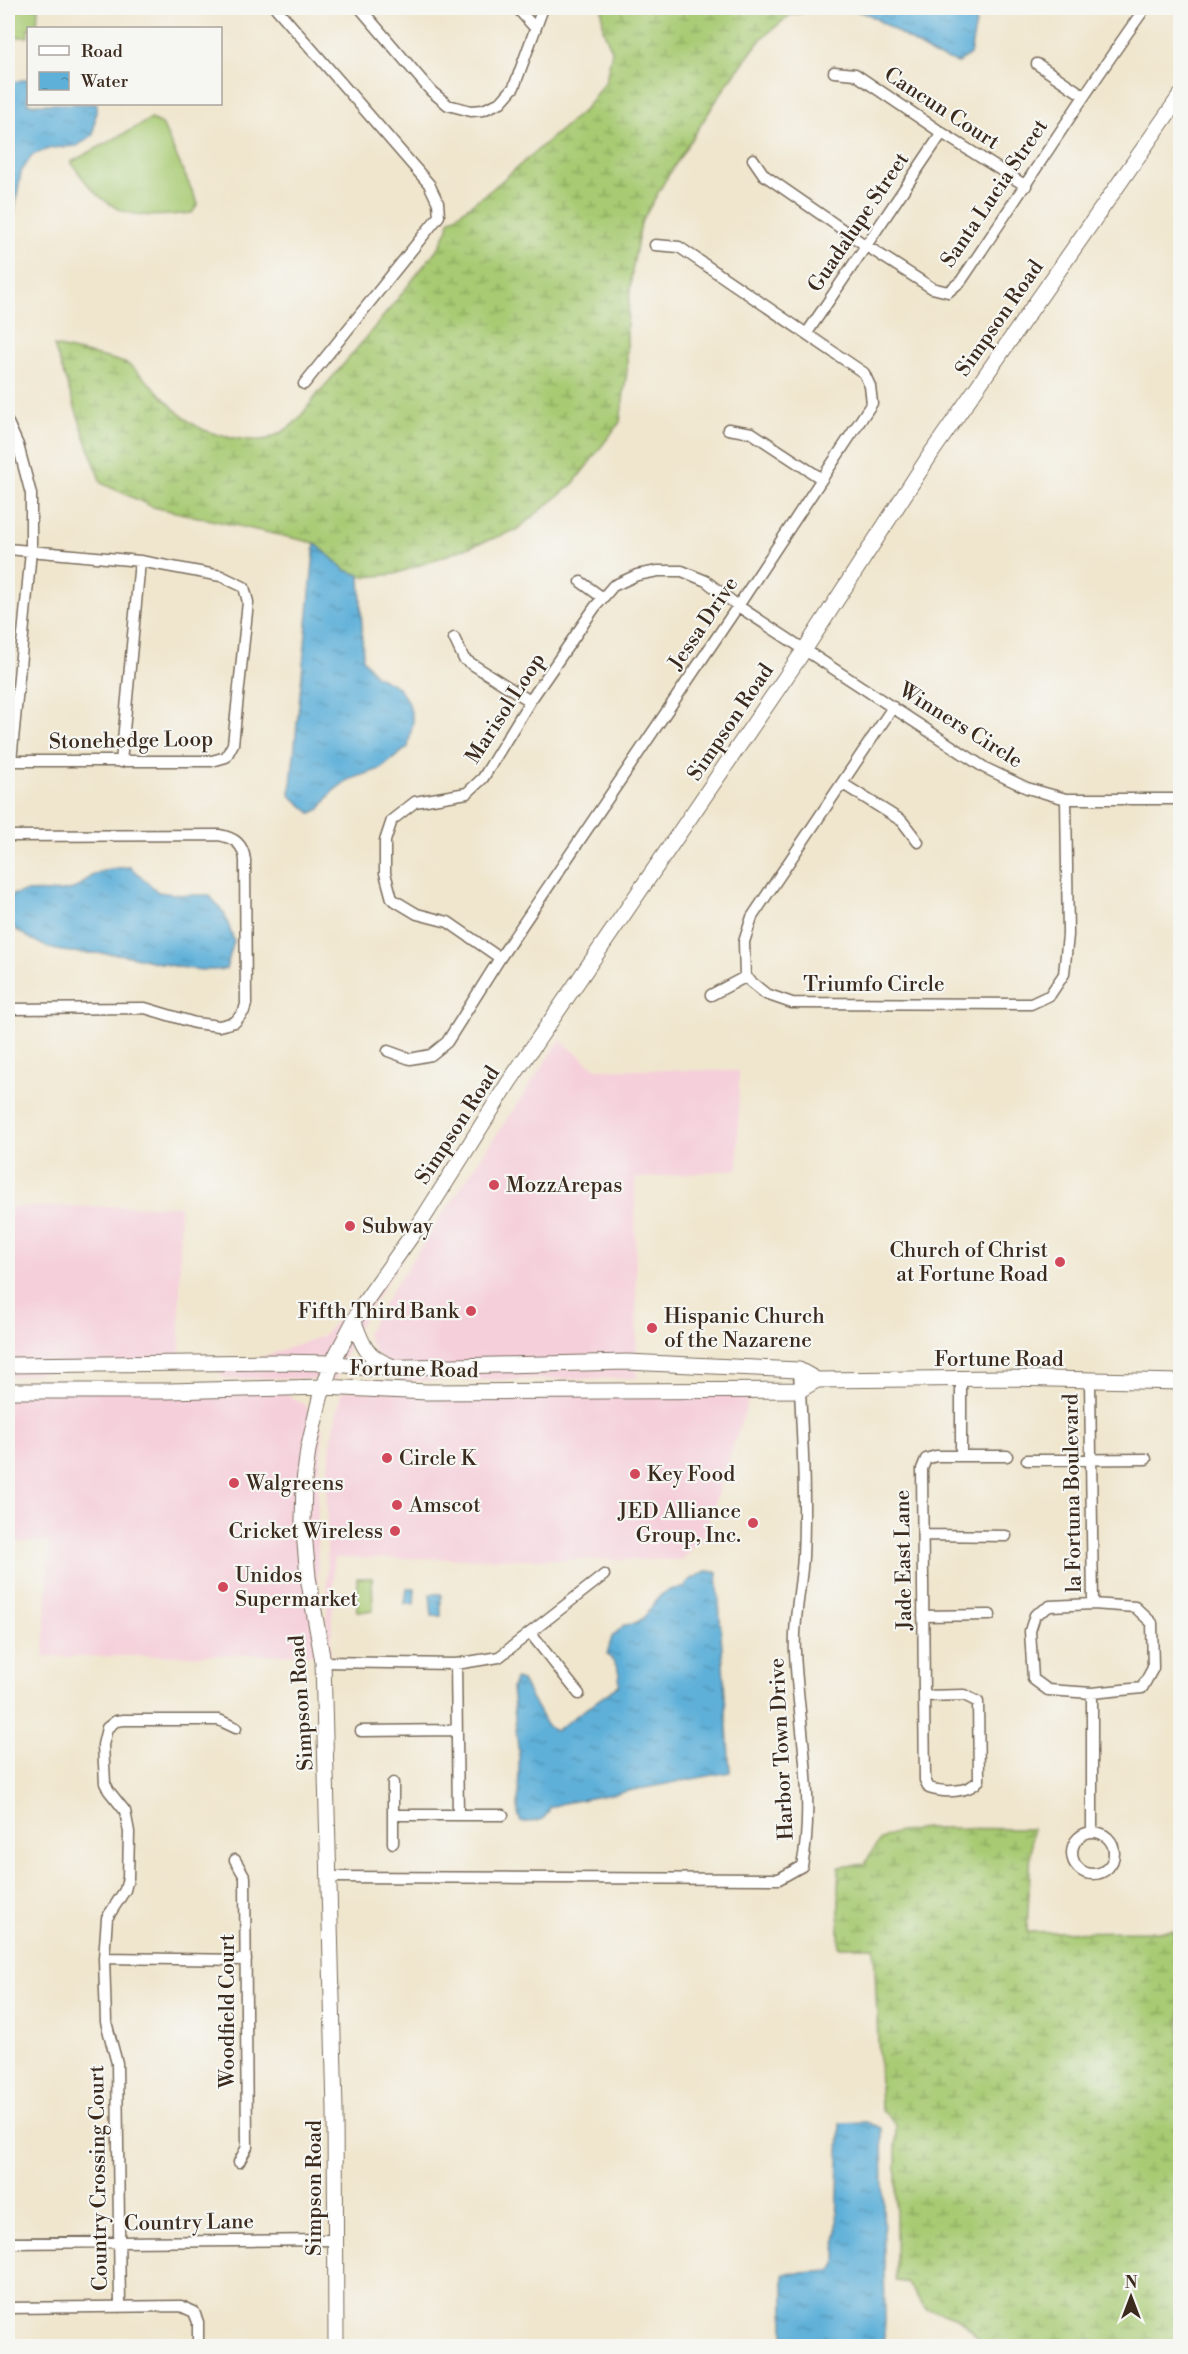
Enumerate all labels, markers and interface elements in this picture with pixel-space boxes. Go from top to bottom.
legend [27,27,222,105]
text: Road [81,40,124,63]
street label: Cancun Court [879,62,1004,156]
text: Water [80,70,129,93]
street label: Santa Lucia Street [936,114,1054,273]
street label: Guadalupe Street [802,147,915,297]
street label: Simpson Road [950,255,1050,382]
street label: Jessa Drive [663,572,744,676]
street label: Marisol Loop [460,648,551,769]
street label: Simpson Road [682,659,780,786]
street label: Winners Circle [893,677,1027,774]
street label: Stonehedge Loop [49,727,213,755]
street label: Triumfo Circle [803,972,945,998]
street label: Simpson Road [410,1061,506,1190]
place label: MozzArepas [506,1173,622,1199]
marker: MozzArepas [487,1178,501,1192]
place label: Subway [362,1214,434,1240]
marker: Subway [343,1219,357,1233]
place label: Church of Christ at Fortune Road [889,1238,1049,1288]
marker: Church of Christ at Fortune Road [1053,1255,1067,1269]
place label: Fifth Third Bank [298,1299,460,1325]
marker: Fifth Third Bank [464,1304,478,1318]
place label: Hispanic Church of the Nazarene [664,1304,825,1354]
marker: Hispanic Church of the Nazarene [645,1321,659,1335]
street label: Fortune Road [934,1347,1064,1373]
street label: Fortune Road [349,1356,479,1384]
street label: la Fortuna Boulevard [1058,1393,1088,1593]
place label: Circle K [399,1446,478,1472]
marker: Circle K [380,1451,394,1465]
place label: Key Food [647,1462,735,1488]
marker: Key Food [628,1467,642,1481]
place label: Walgreens [245,1471,344,1497]
marker: Walgreens [227,1476,241,1490]
street label: Jade East Lane [890,1490,918,1631]
place label: Amscot [408,1493,481,1519]
marker: Amscot [390,1498,404,1512]
place label: JED Alliance Group, Inc. [617,1499,741,1549]
marker: JED Alliance Group, Inc. [746,1516,760,1530]
place label: Cricket Wireless [228,1519,383,1545]
marker: Cricket Wireless [388,1524,402,1538]
place label: Unidos Supermarket [235,1563,358,1613]
marker: Unidos Supermarket [216,1580,230,1594]
street label: Simpson Road [284,1634,320,1772]
street label: Harbor Town Drive [764,1657,800,1841]
street label: Woodfield Court [215,1933,241,2089]
street label: Country Crossing Court [84,2064,114,2291]
street label: Simpson Road [302,2120,328,2256]
street label: Country Lane [124,2209,254,2237]
north arrow [1101,2267,1161,2327]
text: N [1125,2273,1138,2293]

